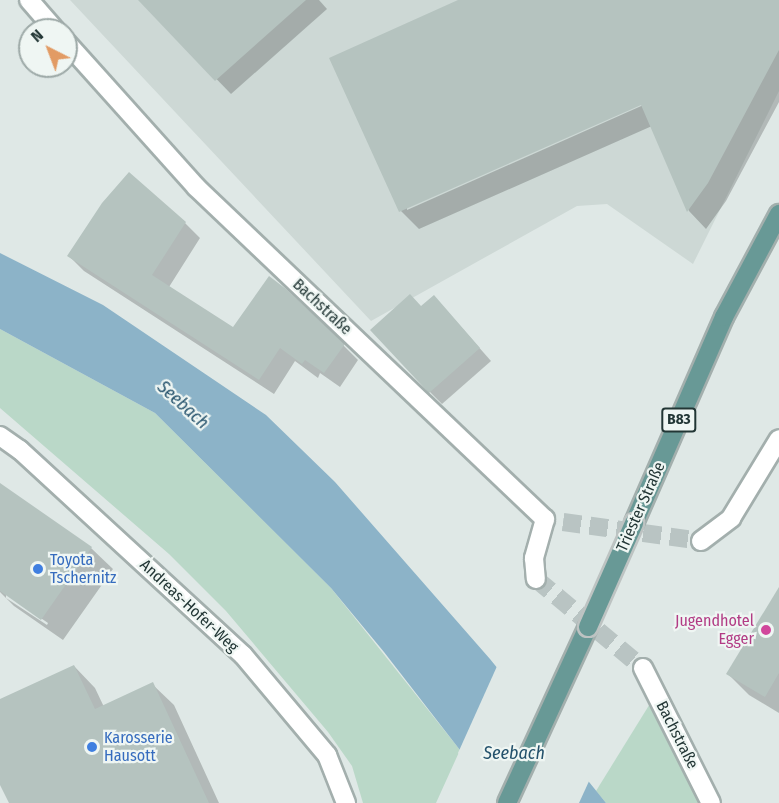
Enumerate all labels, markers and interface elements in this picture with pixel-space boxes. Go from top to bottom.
north arrow [18,18,78,78]
text: N [27,25,47,46]
street label: Bachstraße [289,275,355,339]
water label: Seebach [153,376,213,434]
road number: B83 [661,408,697,432]
street label: Triester Straße [613,459,669,555]
place label: Toyota Tschernitz [50,550,116,588]
street label: Andreas-Hofer-Weg [136,555,242,657]
marker: Toyota Tschernitz [31,562,45,576]
place label: Jugendhotel Egger [675,611,754,649]
marker: Jugendhotel Egger [759,623,773,637]
street label: Bachstraße [652,698,702,772]
place label: Karosserie Hausott [104,728,173,766]
marker: Karosserie Hausott [85,740,99,754]
water label: Seebach [483,742,545,764]

